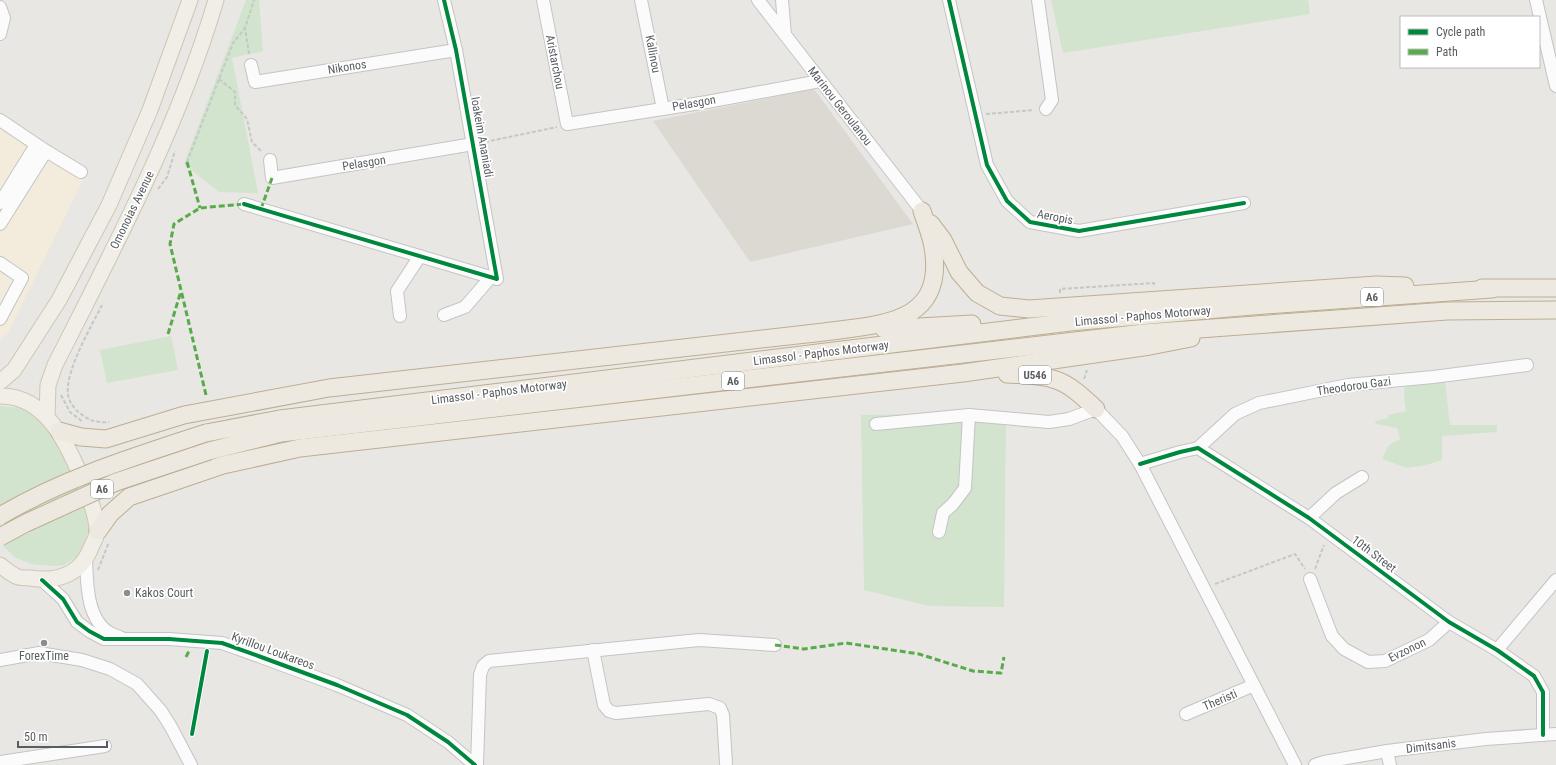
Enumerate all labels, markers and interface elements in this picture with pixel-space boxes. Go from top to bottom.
legend [1400,16,1540,68]
text: Cycle path [1436,25,1486,39]
street label: Aristarchou [543,34,567,90]
street label: Kallinou [642,34,664,74]
text: Path [1436,45,1458,59]
street label: Nikonos [327,57,367,77]
street label: Marinou Geroulanou [805,64,875,148]
street label: Pelasgon [671,92,717,114]
street label: Ioakeim Ananiadi [468,96,496,178]
street label: Pelasgon [341,153,387,173]
street label: Omonoias Avenue [107,168,157,251]
street label: Aeropis [1036,207,1074,227]
road number: A6 [1361,288,1383,306]
street label: Limassol - Paphos Motorway [1074,303,1212,329]
street label: Limassol - Paphos Motorway [752,338,890,368]
road number: U546 [1019,366,1051,384]
road number: A6 [722,372,744,390]
street label: Theodorou Gazi [1316,374,1392,398]
street label: Limassol - Paphos Motorway [430,377,568,407]
road number: A6 [91,480,113,498]
street label: 10th Street [1349,533,1399,576]
place label: Kakos Court [135,586,194,600]
marker: Kakos Court [122,588,132,598]
street label: Kyrillou Loukareos [230,630,316,672]
street label: Evzonon [1386,635,1428,665]
marker: ForexTime [39,638,49,648]
place label: ForexTime [19,649,69,663]
street label: Theristi [1201,687,1239,713]
scale bar [18,723,107,749]
text: 50 m [24,730,48,744]
street label: Dimitsanis [1405,736,1457,756]

